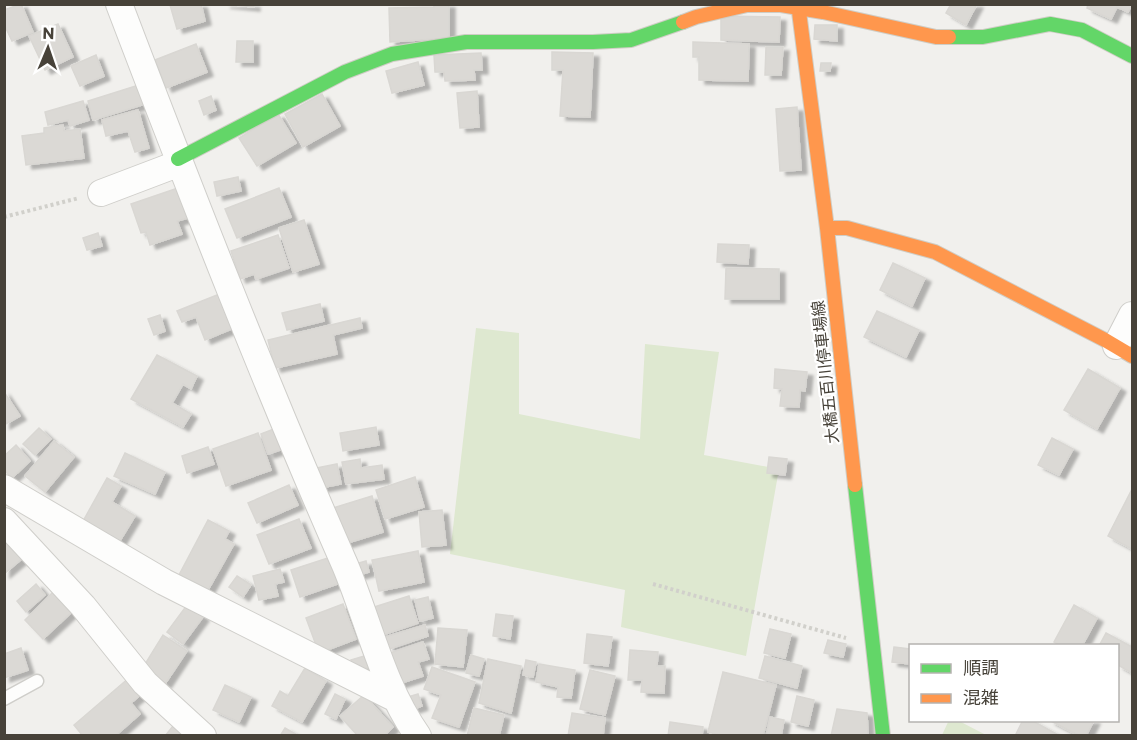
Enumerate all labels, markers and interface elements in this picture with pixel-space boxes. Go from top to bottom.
north arrow [18,18,78,78]
text: N [42,23,55,42]
street label: 大橋五百川停車場線 [808,299,841,445]
legend [909,644,1119,722]
text: 順調 [963,656,999,678]
text: 混雑 [963,686,999,708]

